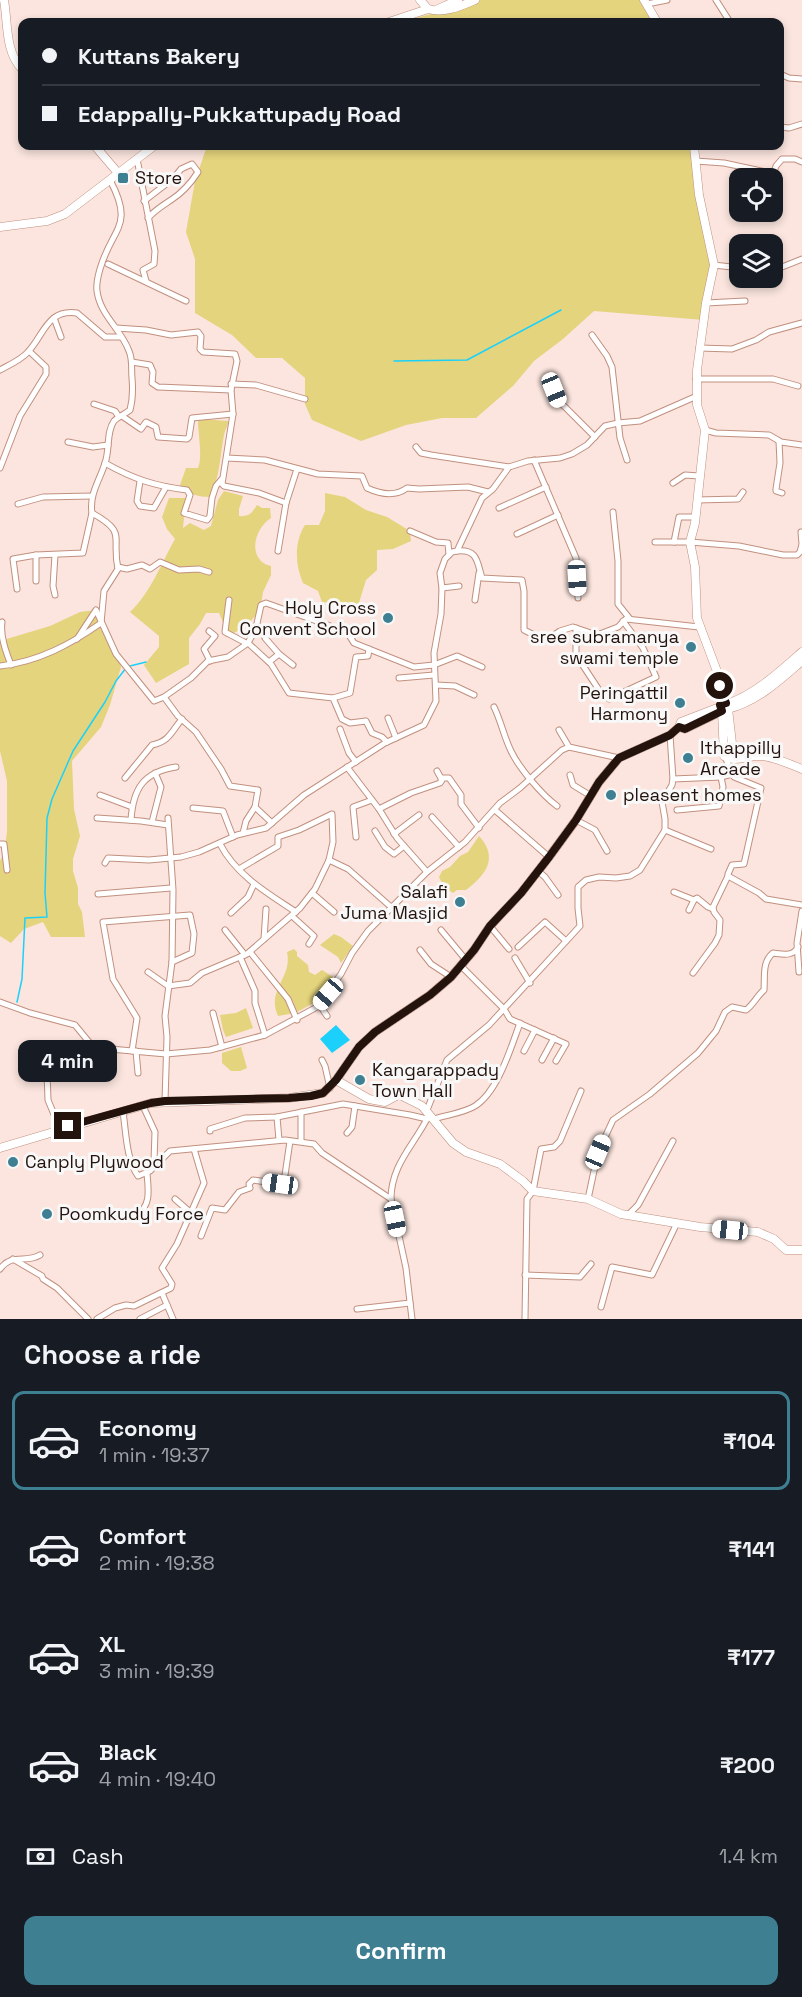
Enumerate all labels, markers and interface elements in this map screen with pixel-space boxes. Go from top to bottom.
text: Kuttans Bakery [78,42,240,70]
text: Edappally-Pukkattupady Road [78,100,401,128]
place label: Store [135,166,182,189]
map controls [729,168,783,288]
button: locate [729,168,783,222]
marker: Store [116,171,130,185]
button: layers [729,234,783,288]
car [539,370,569,410]
car [567,560,587,596]
place label: Holy Cross Convent School [239,596,376,640]
marker: Holy Cross Convent School [381,611,395,625]
place label: sree subramanya swami temple [530,625,679,669]
marker: sree subramanya swami temple [684,640,698,654]
route start [706,672,733,699]
place label: Peringattil Harmony [580,681,668,725]
marker: Peringattil Harmony [673,696,687,710]
place label: Ithappilly Arcade [700,736,782,780]
marker: Ithappilly Arcade [681,751,695,765]
place label: pleasent homes [623,783,762,806]
marker: pleasent homes [604,788,618,802]
place label: Salafi Juma Masjid [341,880,448,924]
marker: Salafi Juma Masjid [453,895,467,909]
car [309,975,347,1013]
callout: 4 min [19,1039,118,1081]
text: 4 min [41,1048,94,1074]
place label: Kangarappady Town Hall [372,1058,499,1102]
marker: Kangarappady Town Hall [353,1073,367,1087]
route end [54,1112,81,1139]
car [583,1132,613,1172]
place label: Canply Plywood [25,1150,164,1173]
marker: Canply Plywood [6,1155,20,1169]
car [261,1173,299,1195]
car [382,1200,408,1238]
place label: Poomkudy Force [59,1202,204,1225]
marker: Poomkudy Force [40,1207,54,1221]
car [711,1219,749,1241]
text: Choose a ride [24,1337,201,1372]
icon: car [27,1414,81,1468]
text: Economy [99,1414,197,1442]
text: ₹104 [723,1427,775,1455]
text: 1 min · 19:37 [99,1442,210,1468]
icon: car [27,1522,81,1576]
text: Comfort [99,1522,187,1550]
text: ₹141 [728,1535,775,1563]
text: 2 min · 19:38 [99,1550,215,1576]
icon: car [27,1630,81,1684]
text: XL [99,1630,125,1658]
text: ₹177 [727,1643,775,1671]
text: 3 min · 19:39 [99,1658,215,1684]
icon: car [27,1738,81,1792]
text: Black [99,1738,157,1766]
text: ₹200 [720,1751,775,1779]
text: 4 min · 19:40 [99,1766,216,1792]
icon: cash [24,1840,57,1873]
text: Cash [72,1842,124,1870]
text: 1.4 km [719,1843,778,1869]
button: Confirm [24,1916,778,1985]

